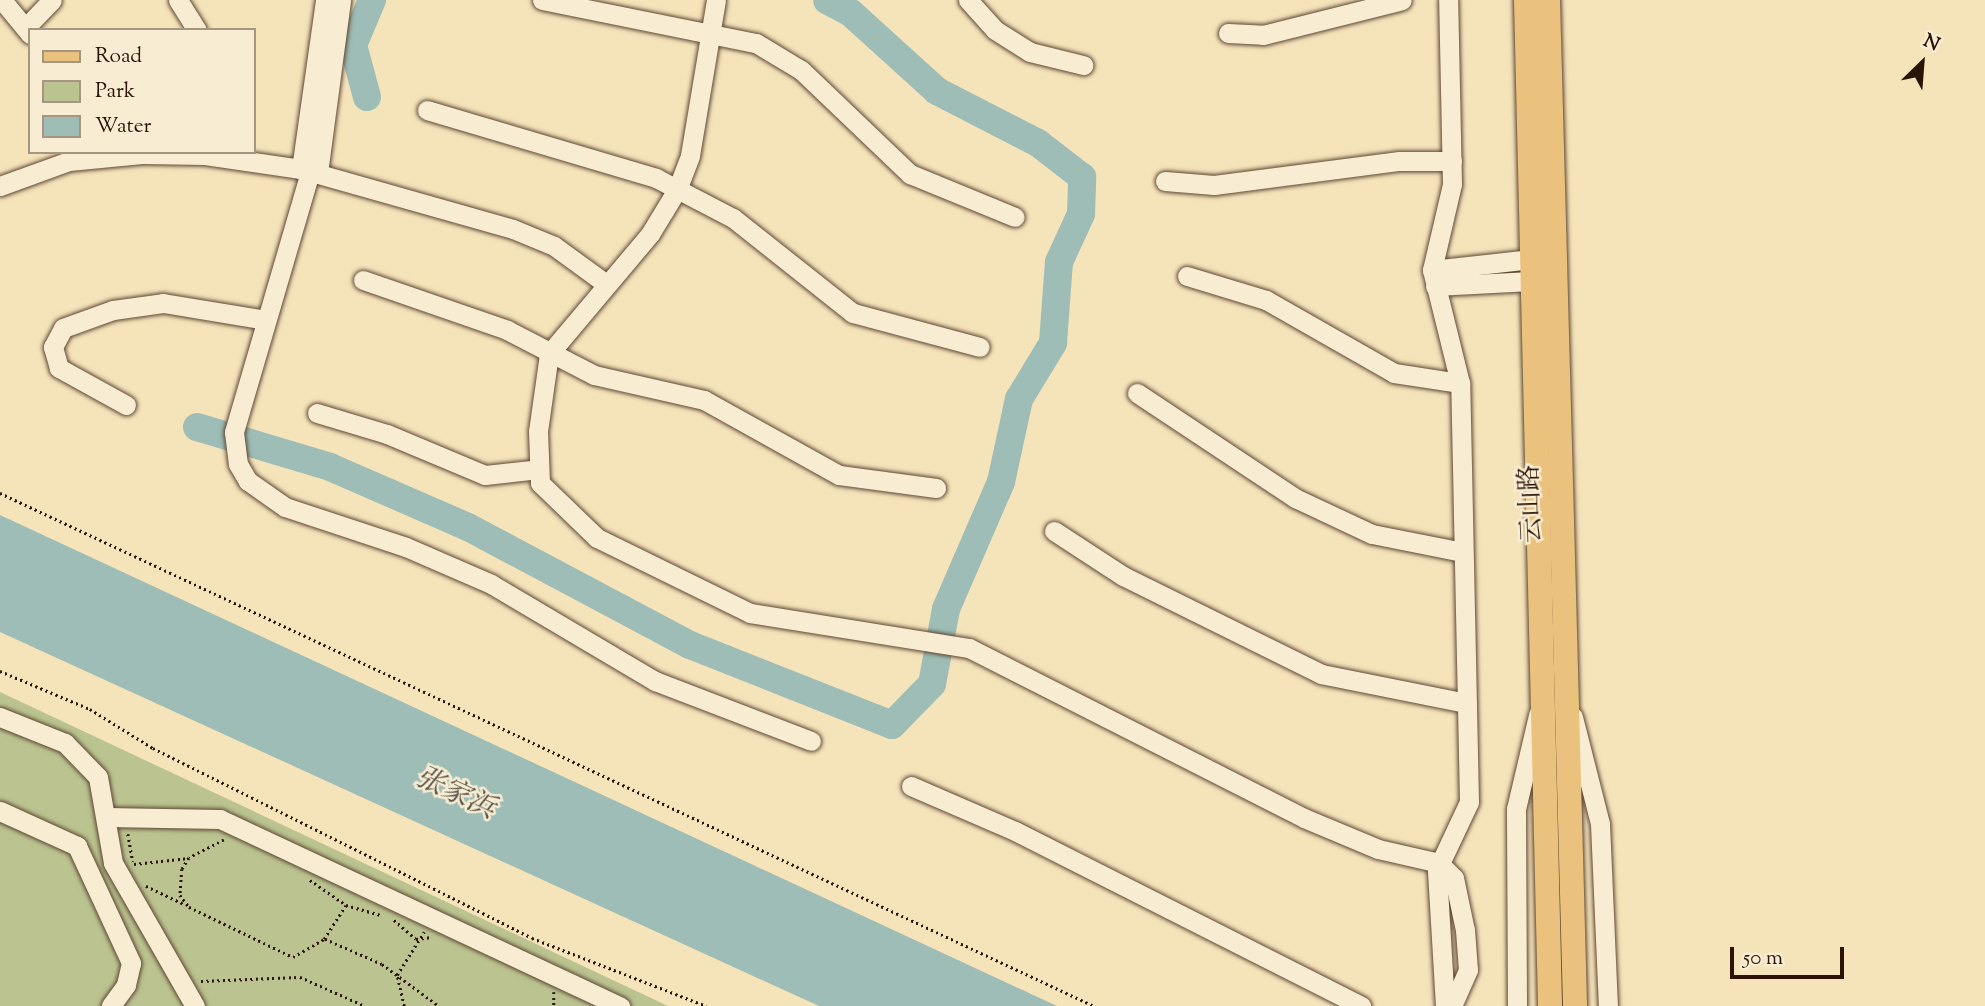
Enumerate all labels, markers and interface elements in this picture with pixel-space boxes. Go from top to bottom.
legend [28,28,256,154]
north arrow [1887,28,1957,98]
text: N [1918,28,1944,59]
text: Road [95,42,142,72]
text: Park [95,77,135,107]
text: Water [95,112,151,142]
street label: 云山路 [1515,464,1549,544]
water label: 张家浜 [410,761,500,827]
scale bar [1733,932,1847,976]
text: 50 m [1743,944,1783,974]

